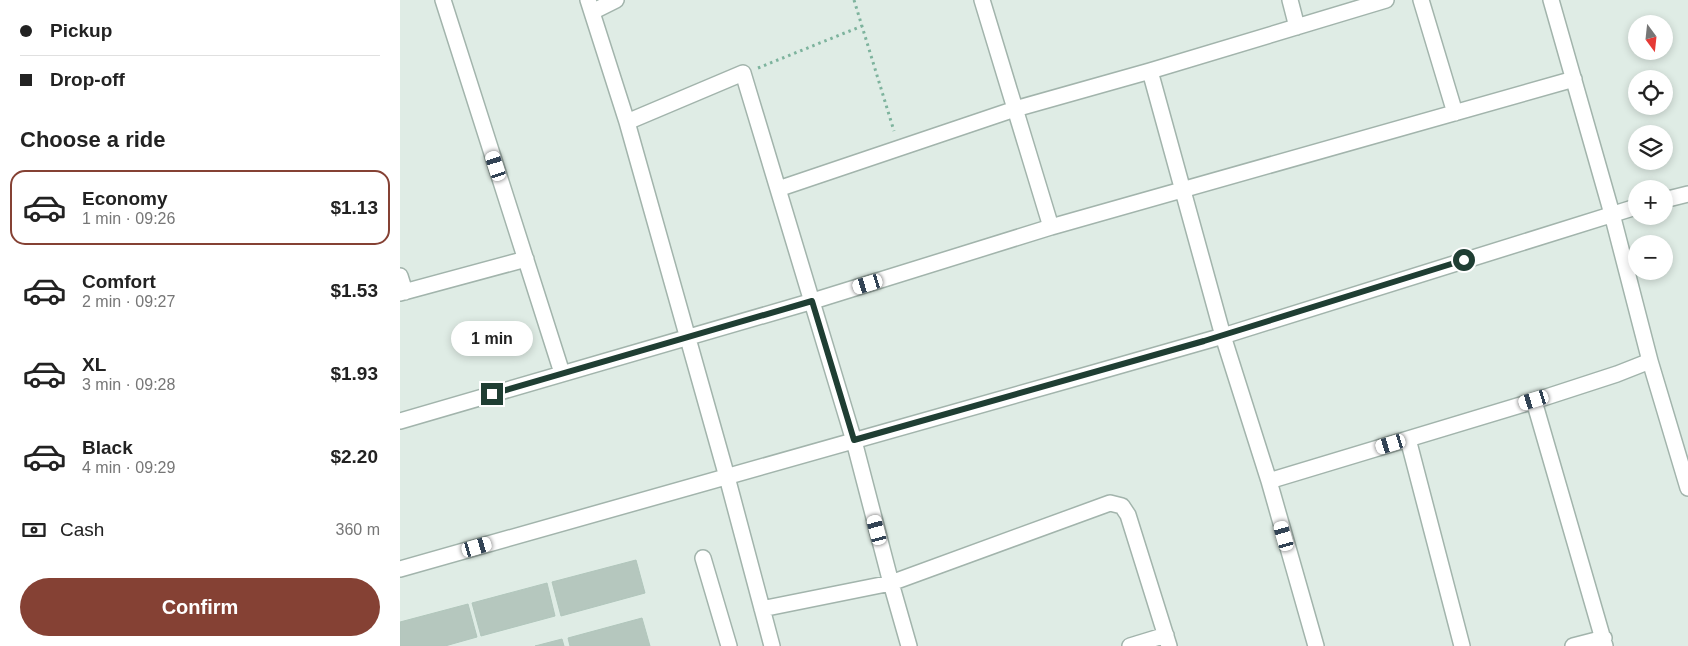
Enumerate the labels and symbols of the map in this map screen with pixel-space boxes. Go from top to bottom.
north arrow [1628,15,1672,60]
car [484,149,507,183]
route start [1453,249,1475,271]
car [851,272,884,296]
callout: 1 min [451,322,533,356]
route end [481,383,503,405]
car [1517,388,1550,412]
car [1374,432,1407,456]
car [865,514,888,546]
car [1272,520,1295,552]
car [460,536,493,558]

